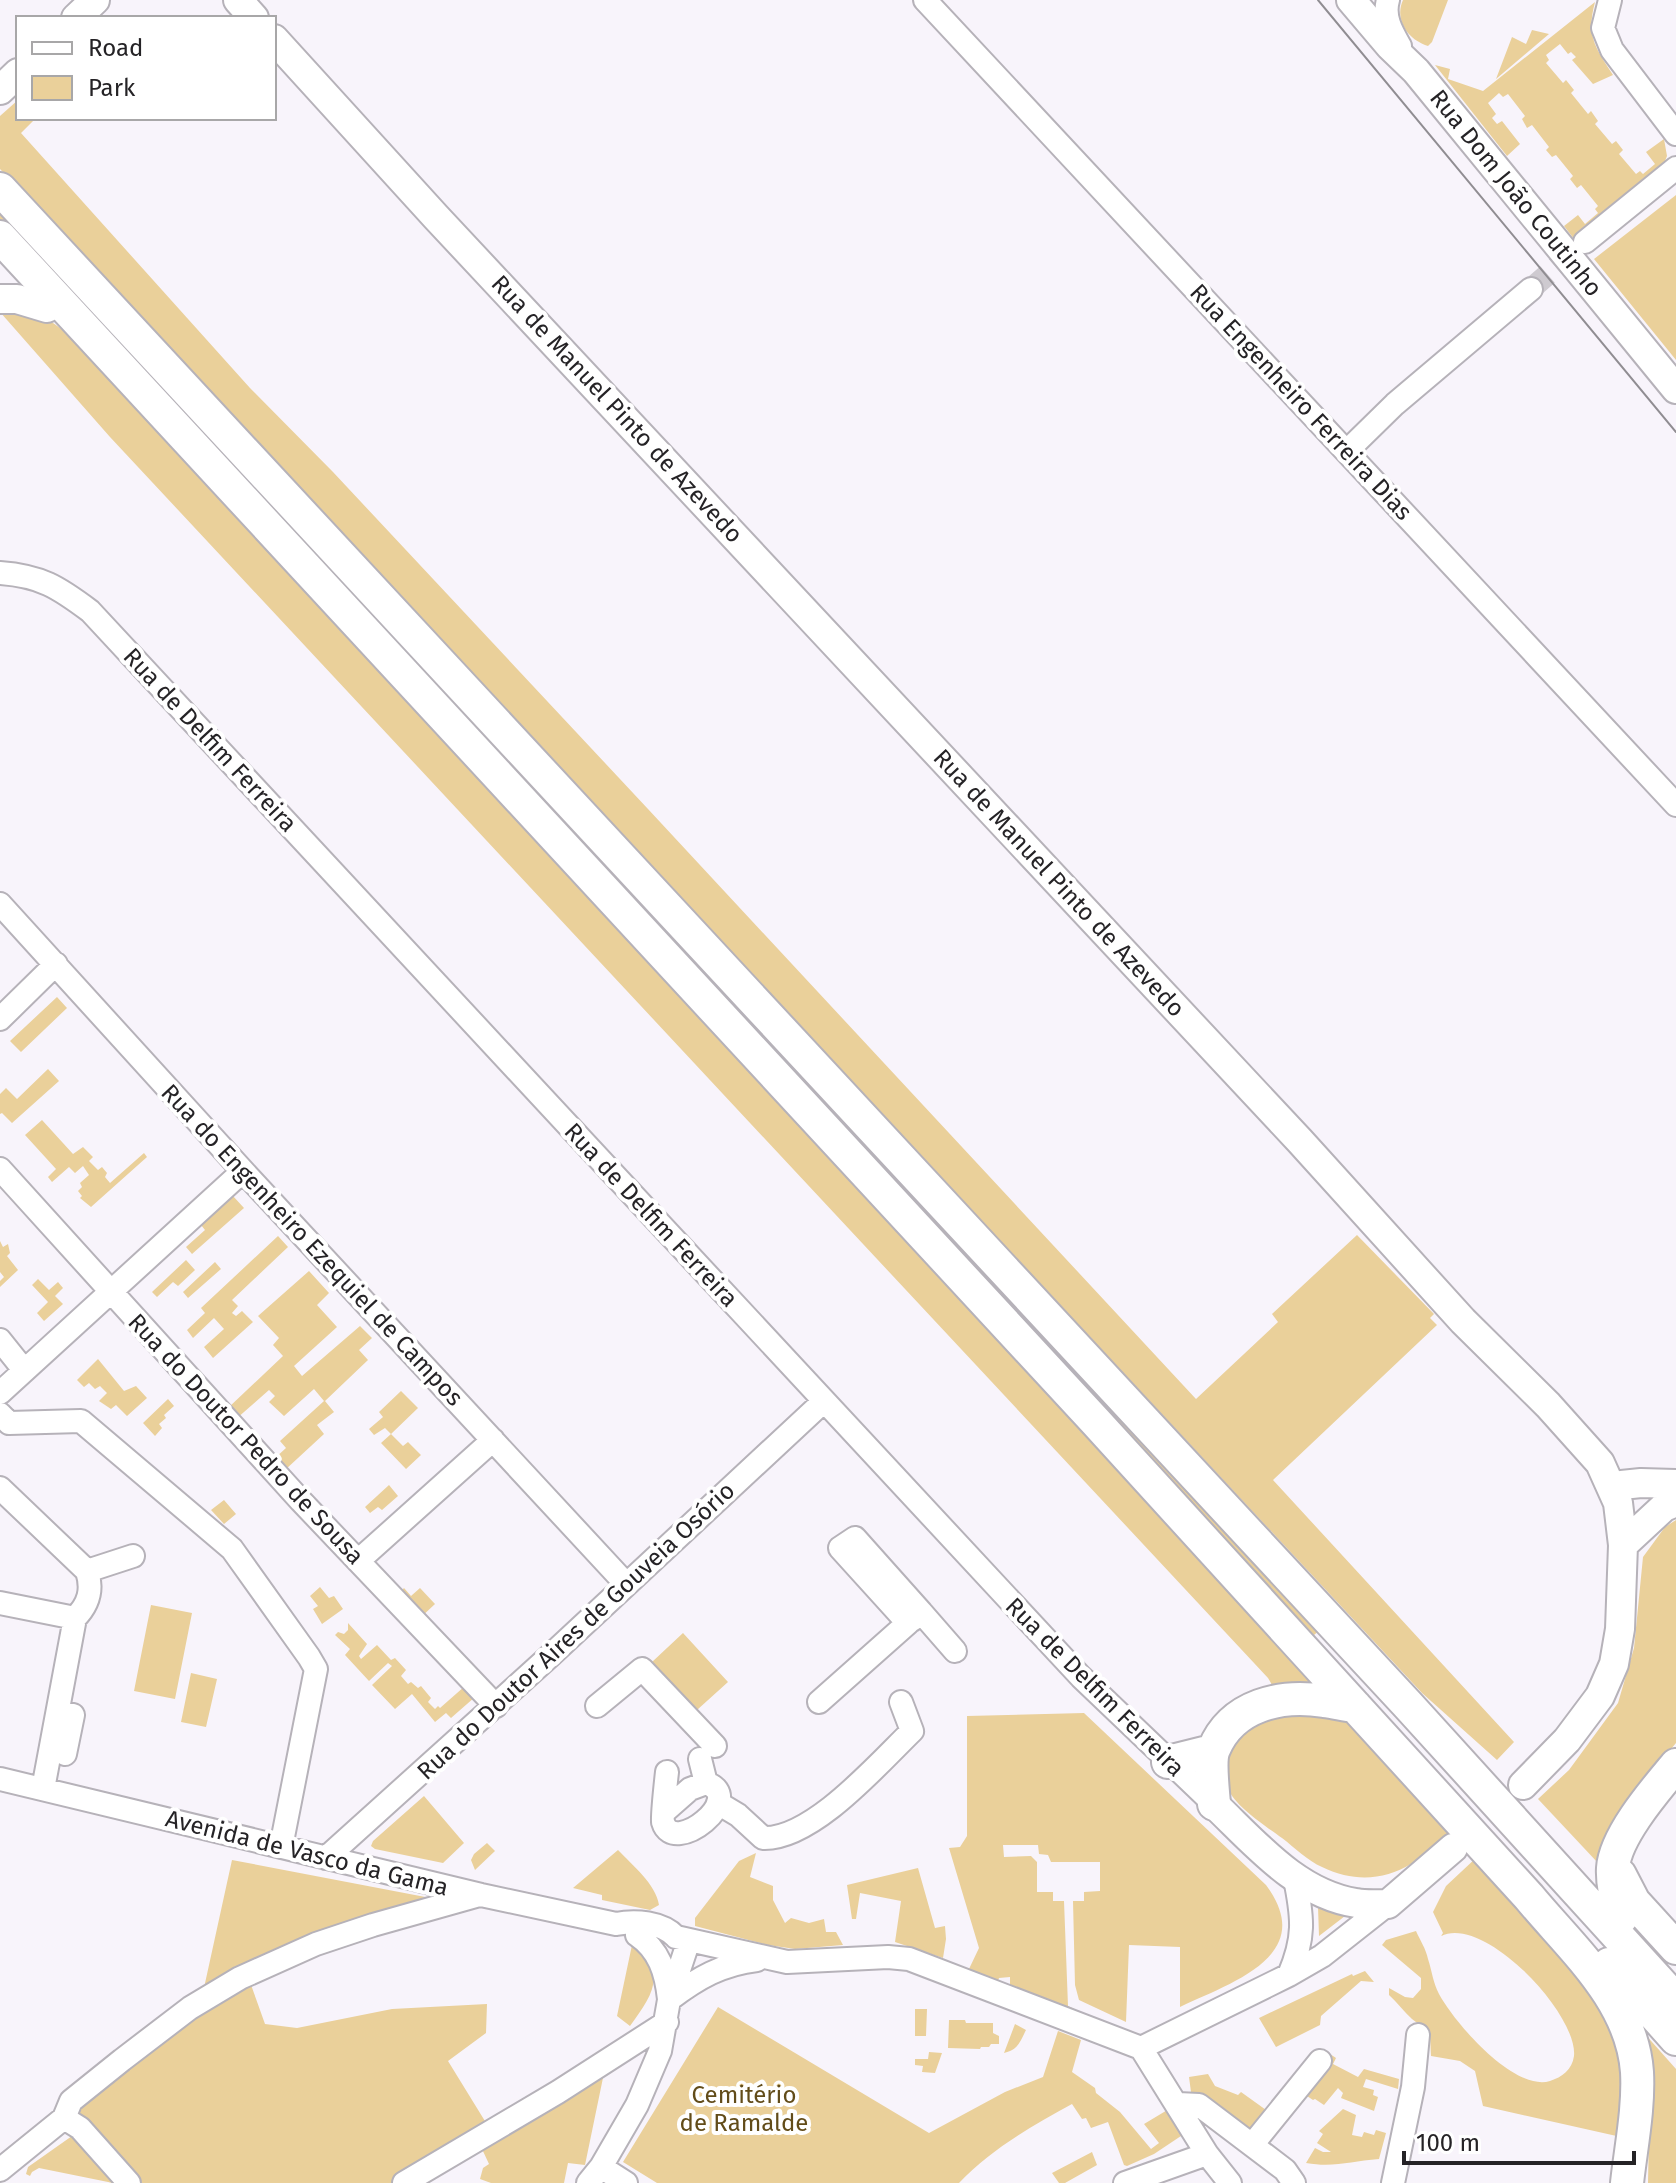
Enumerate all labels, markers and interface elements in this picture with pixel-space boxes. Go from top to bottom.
legend [16,16,276,120]
text: Road [88,34,143,62]
text: Park [88,74,136,102]
street label: Rua Dom João Coutinho [1424,84,1608,302]
street label: Rua de Manuel Pinto de Azevedo [486,269,748,549]
street label: Rua Engenheiro Ferreira Dias [1184,278,1418,526]
street label: Rua de Delfim Ferreira [118,642,302,838]
street label: Rua de Manuel Pinto de Azevedo [928,743,1190,1023]
street label: Rua do Engenheiro Ezequiel de Campos [155,1078,469,1412]
street label: Rua de Delfim Ferreira [559,1117,743,1313]
street label: Rua do Doutor Pedro de Sousa [122,1308,370,1570]
street label: Rua do Doutor Aires de Gouveia Osório [412,1476,740,1786]
street label: Rua de Delfim Ferreira [1000,1592,1190,1782]
street label: Avenida de Vasco da Gama [163,1804,451,1902]
park label: Cemitério de Ramalde [680,2081,808,2137]
scale bar [1404,2115,1634,2165]
text: 100 m [1416,2129,1480,2157]

